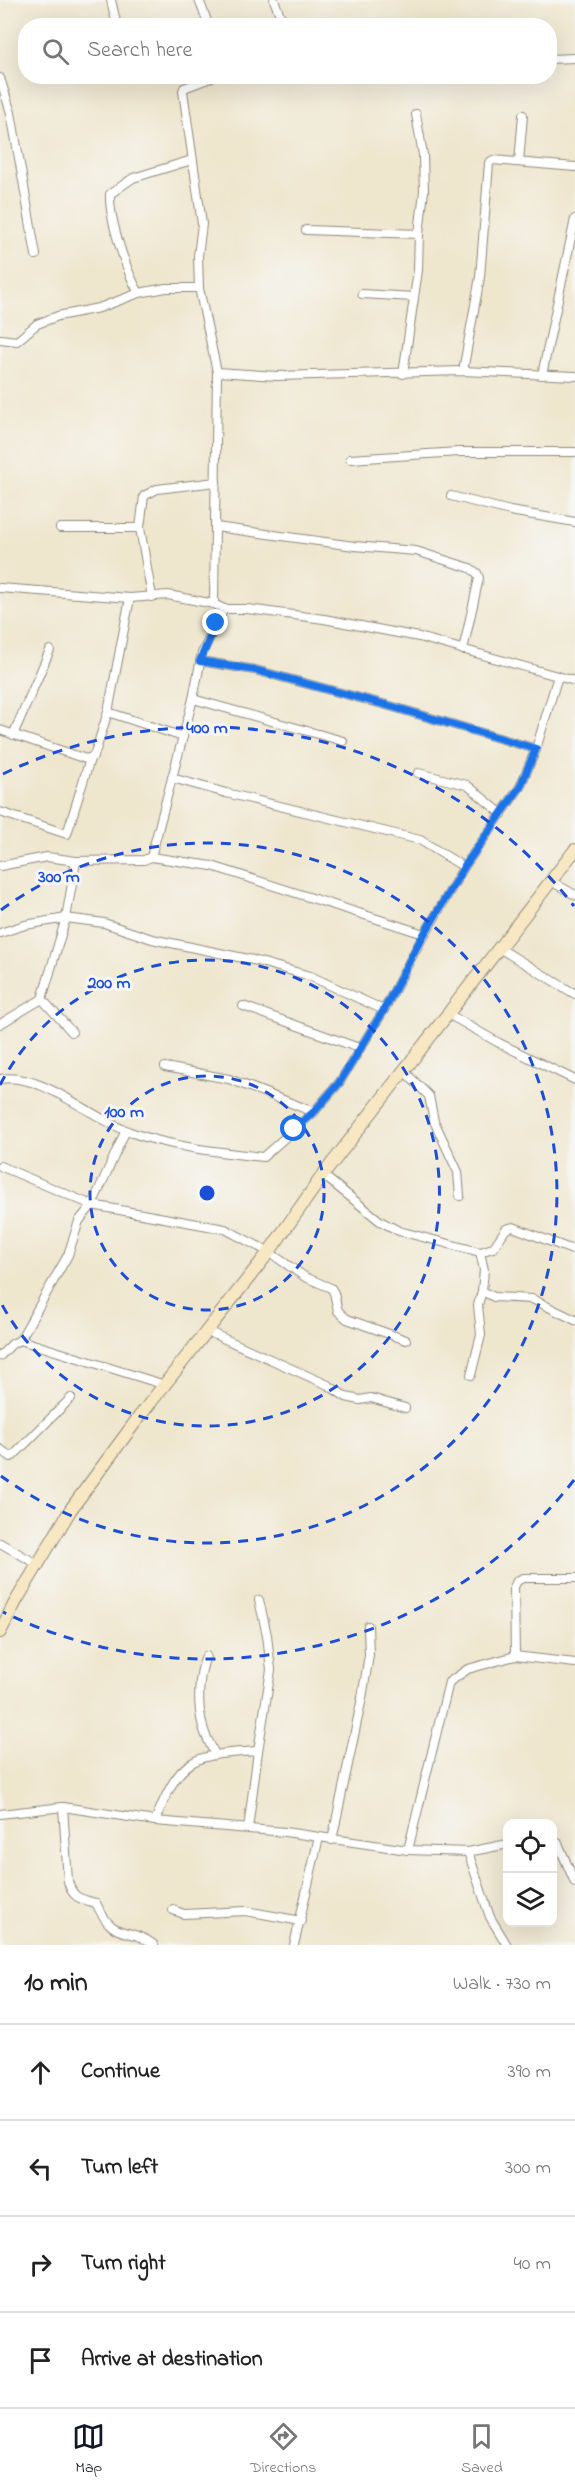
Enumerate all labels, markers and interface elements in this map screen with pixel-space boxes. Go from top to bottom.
search box [18,18,557,84]
icon: search [39,35,72,68]
text: Search here [87,35,192,67]
route end [202,609,228,635]
text: 400 m [186,716,228,742]
text: 300 m [37,865,80,891]
text: 200 m [87,971,131,997]
text: 100 m [104,1100,144,1126]
route start [280,1115,306,1141]
centre of rings [197,1183,217,1203]
map controls [503,1819,557,1927]
button: locate [503,1819,557,1873]
button: layers [503,1873,557,1927]
text: 10 min [24,1965,88,2003]
text: Walk · 730 m [453,1970,551,1999]
icon: ahead [24,2056,57,2089]
text: Continue [81,2056,160,2088]
text: 390 m [508,2058,551,2087]
icon: left [24,2152,57,2185]
text: Turn left [81,2152,158,2184]
text: 300 m [505,2154,551,2183]
icon: right [24,2248,57,2281]
text: Turn right [81,2248,166,2280]
text: 40 m [514,2250,551,2279]
icon: arrive [24,2344,57,2377]
text: Arrive at destination [81,2344,263,2376]
tab: Map [72,2420,105,2480]
tab: Directions [250,2420,316,2480]
tab: Saved [461,2420,503,2480]

